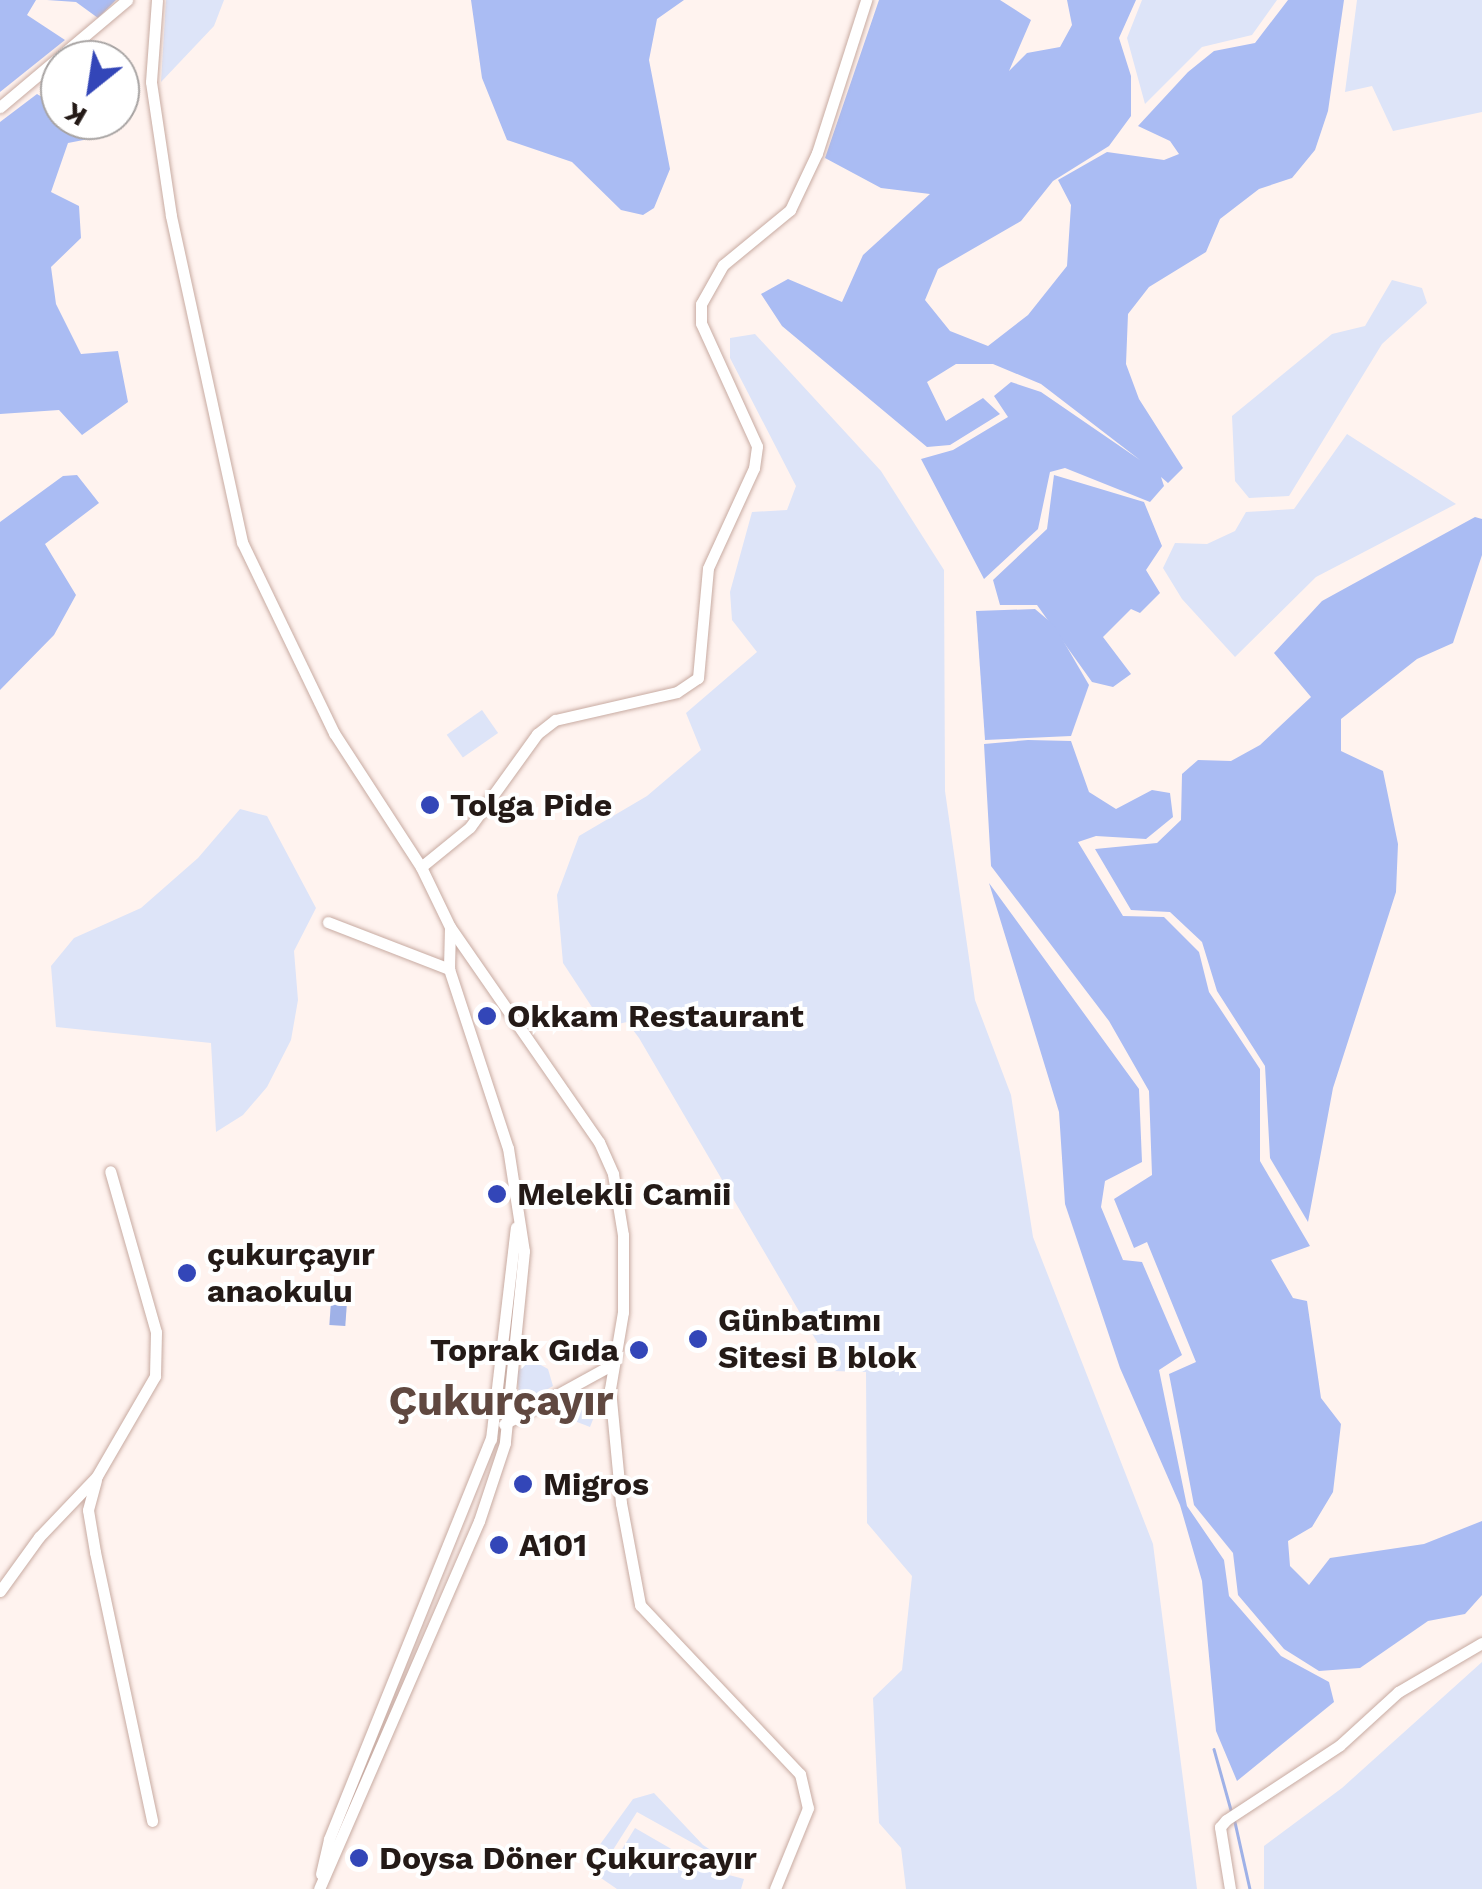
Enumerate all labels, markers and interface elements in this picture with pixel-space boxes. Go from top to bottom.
north arrow [40,40,140,140]
text: K [59,96,92,134]
place label: Tolga Pide [450,786,612,824]
marker: Tolga Pide [419,794,441,816]
place label: Okkam Restaurant [507,997,804,1035]
marker: Okkam Restaurant [476,1005,498,1027]
place label: Melekli Camii [517,1175,731,1213]
marker: Melekli Camii [486,1183,508,1205]
place label: çukurçayır anaokulu [207,1236,375,1311]
marker: çukurçayır anaokulu [176,1262,198,1284]
place label: Günbatımı Sitesi B blok [718,1302,917,1377]
marker: Günbatımı Sitesi B blok [687,1328,709,1350]
place label: Toprak Gıda [430,1331,619,1369]
marker: Toprak Gıda [628,1339,650,1361]
district label: Çukurçayır [389,1376,613,1426]
place label: Migros [543,1465,649,1503]
marker: Migros [512,1473,534,1495]
place label: A101 [519,1526,587,1564]
marker: A101 [488,1534,510,1556]
place label: Doysa Döner Çukurçayır [379,1839,758,1877]
marker: Doysa Döner Çukurçayır [348,1847,370,1869]

